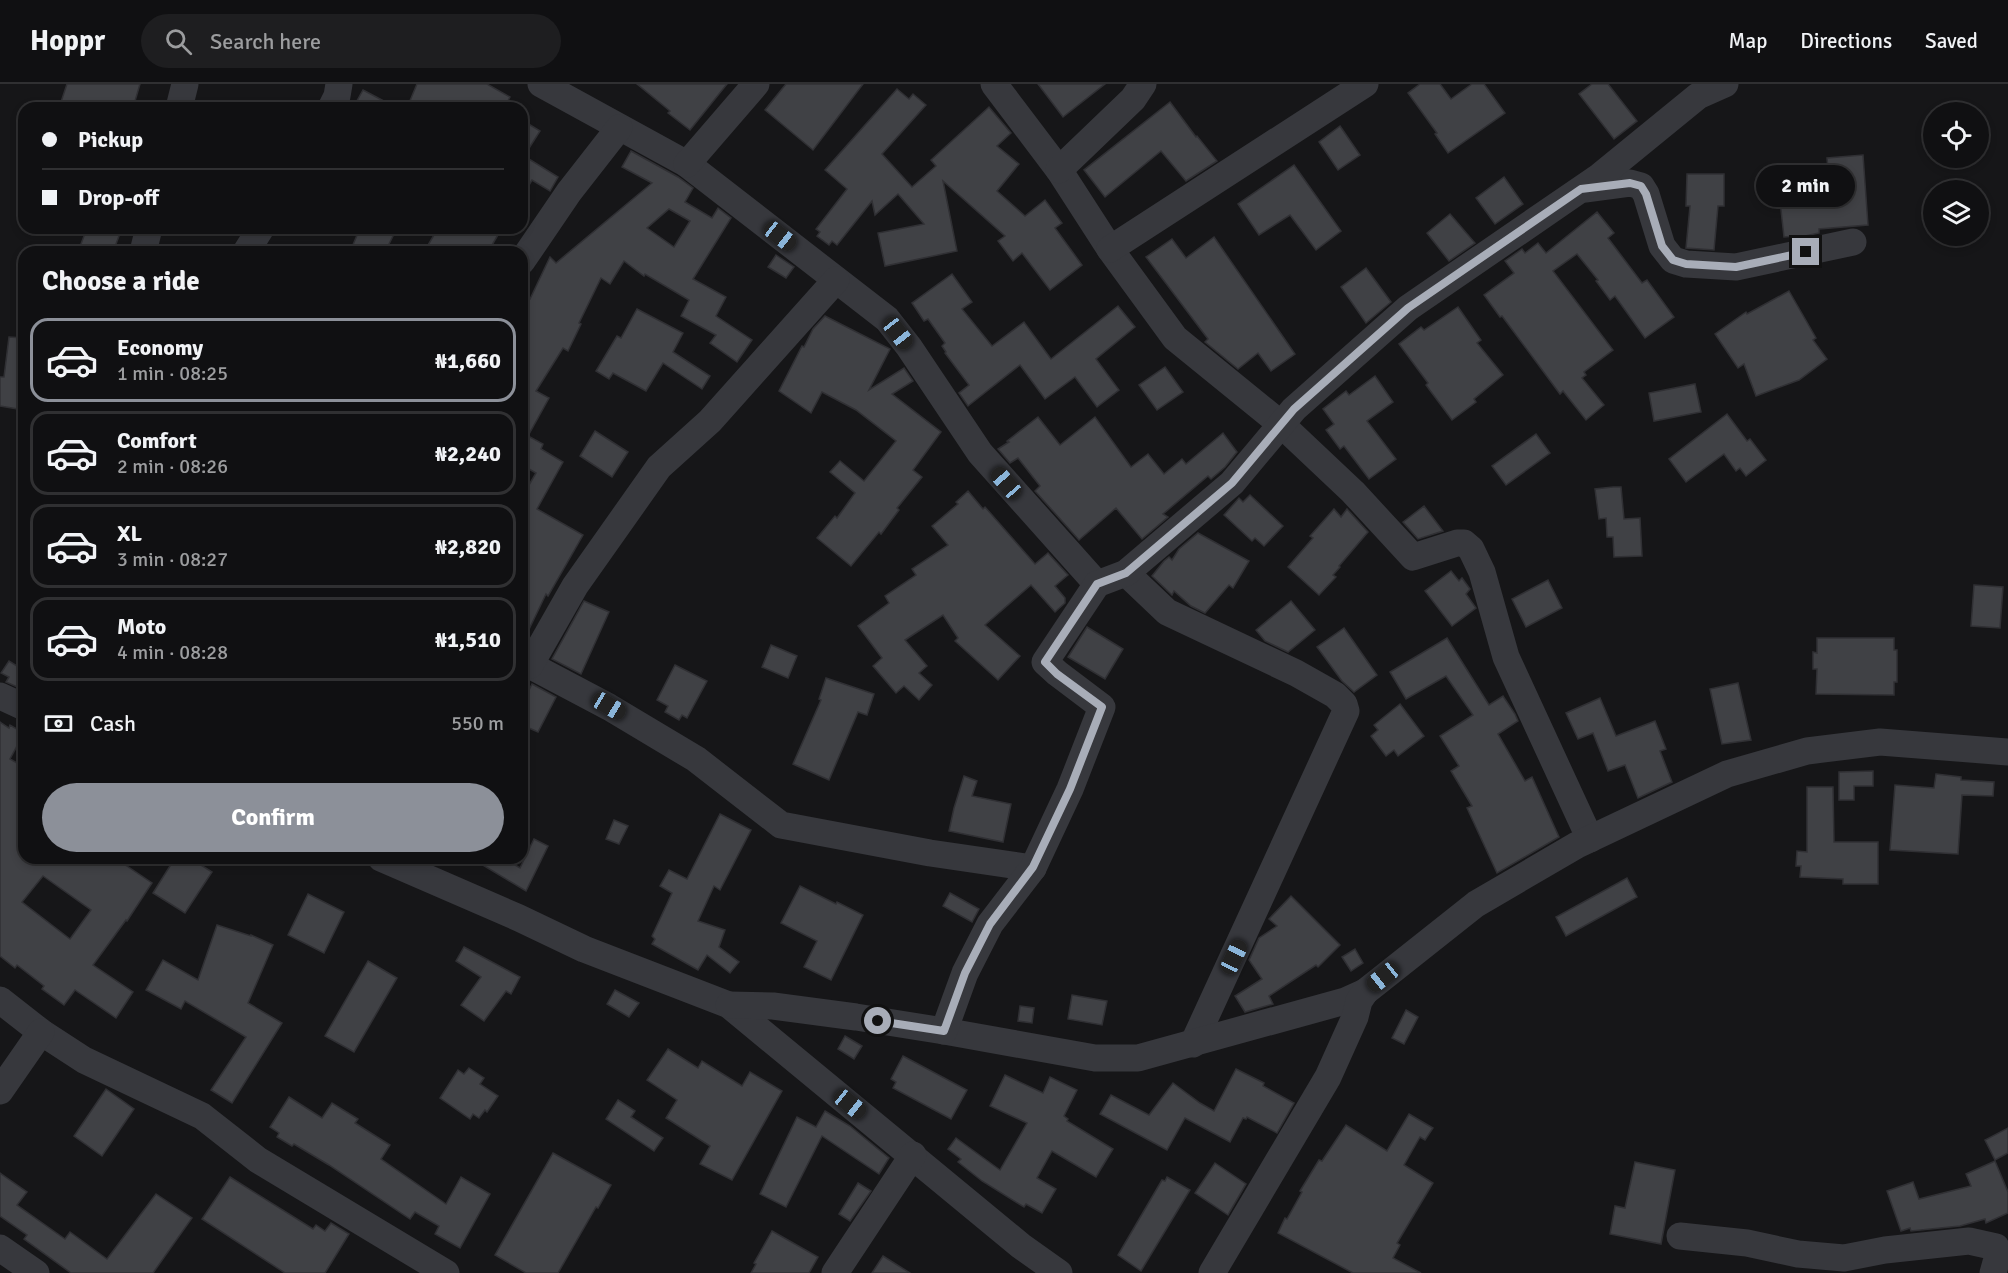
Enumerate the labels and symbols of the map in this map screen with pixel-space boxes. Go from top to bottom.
callout: 2 min [1756,165,1856,207]
car [760,218,800,254]
route end [1792,238,1819,265]
car [880,313,916,353]
car [987,464,1025,502]
car [589,689,629,723]
car [1218,937,1250,977]
car [1363,959,1403,995]
route start [864,1007,891,1034]
car [830,1086,870,1122]

